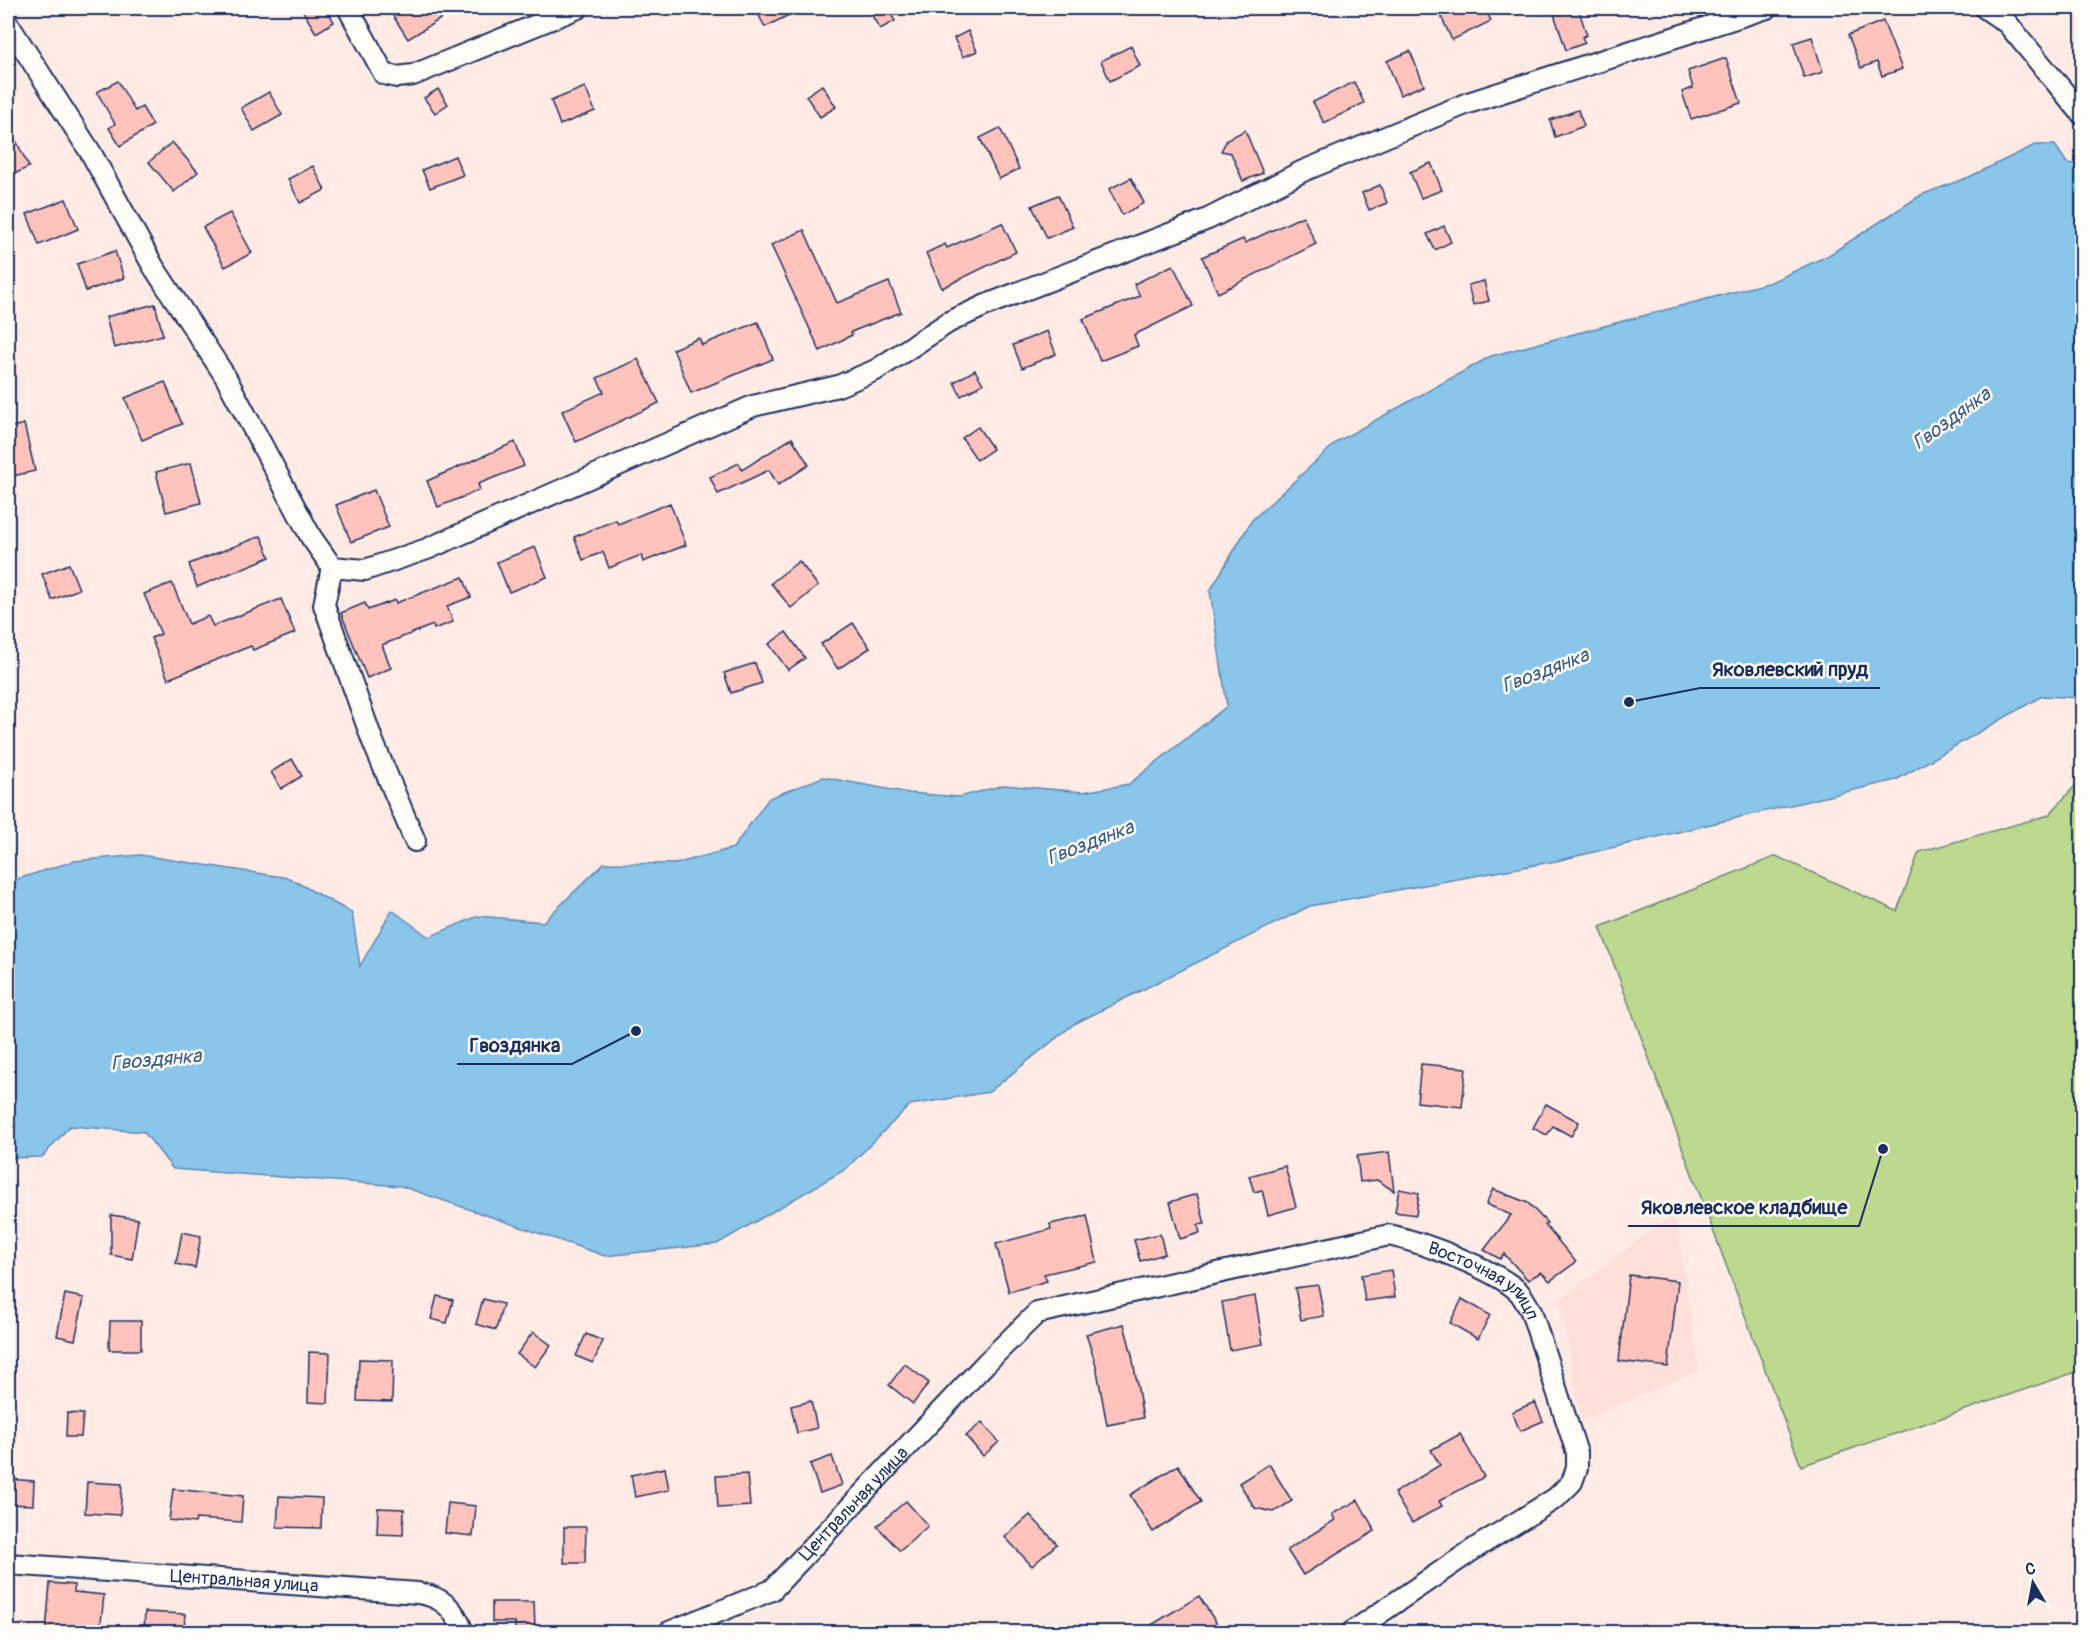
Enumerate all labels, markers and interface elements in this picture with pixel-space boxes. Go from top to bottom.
water label: Гвоздянка [1907,381,1997,455]
water label: Гвоздянка [1498,642,1594,698]
callout: Яковлевский пруд [1700,650,1880,688]
text: Яковлевский пруд [1712,657,1869,682]
water label: Гвоздянка [1043,814,1139,870]
callout: Гвоздянка [457,1026,572,1064]
text: Гвоздянка [470,1033,560,1058]
water label: Гвоздянка [110,1043,204,1076]
callout: Яковлевское кладбище [1628,1188,1859,1226]
text: Яковлевское кладбище [1641,1195,1848,1220]
street label: Восточная улицп [1425,1236,1544,1323]
street label: Центральная улица [794,1442,913,1566]
north arrow [2003,1553,2063,1613]
text: С [2024,1558,2037,1580]
street label: Центральная улица [169,1564,319,1598]

